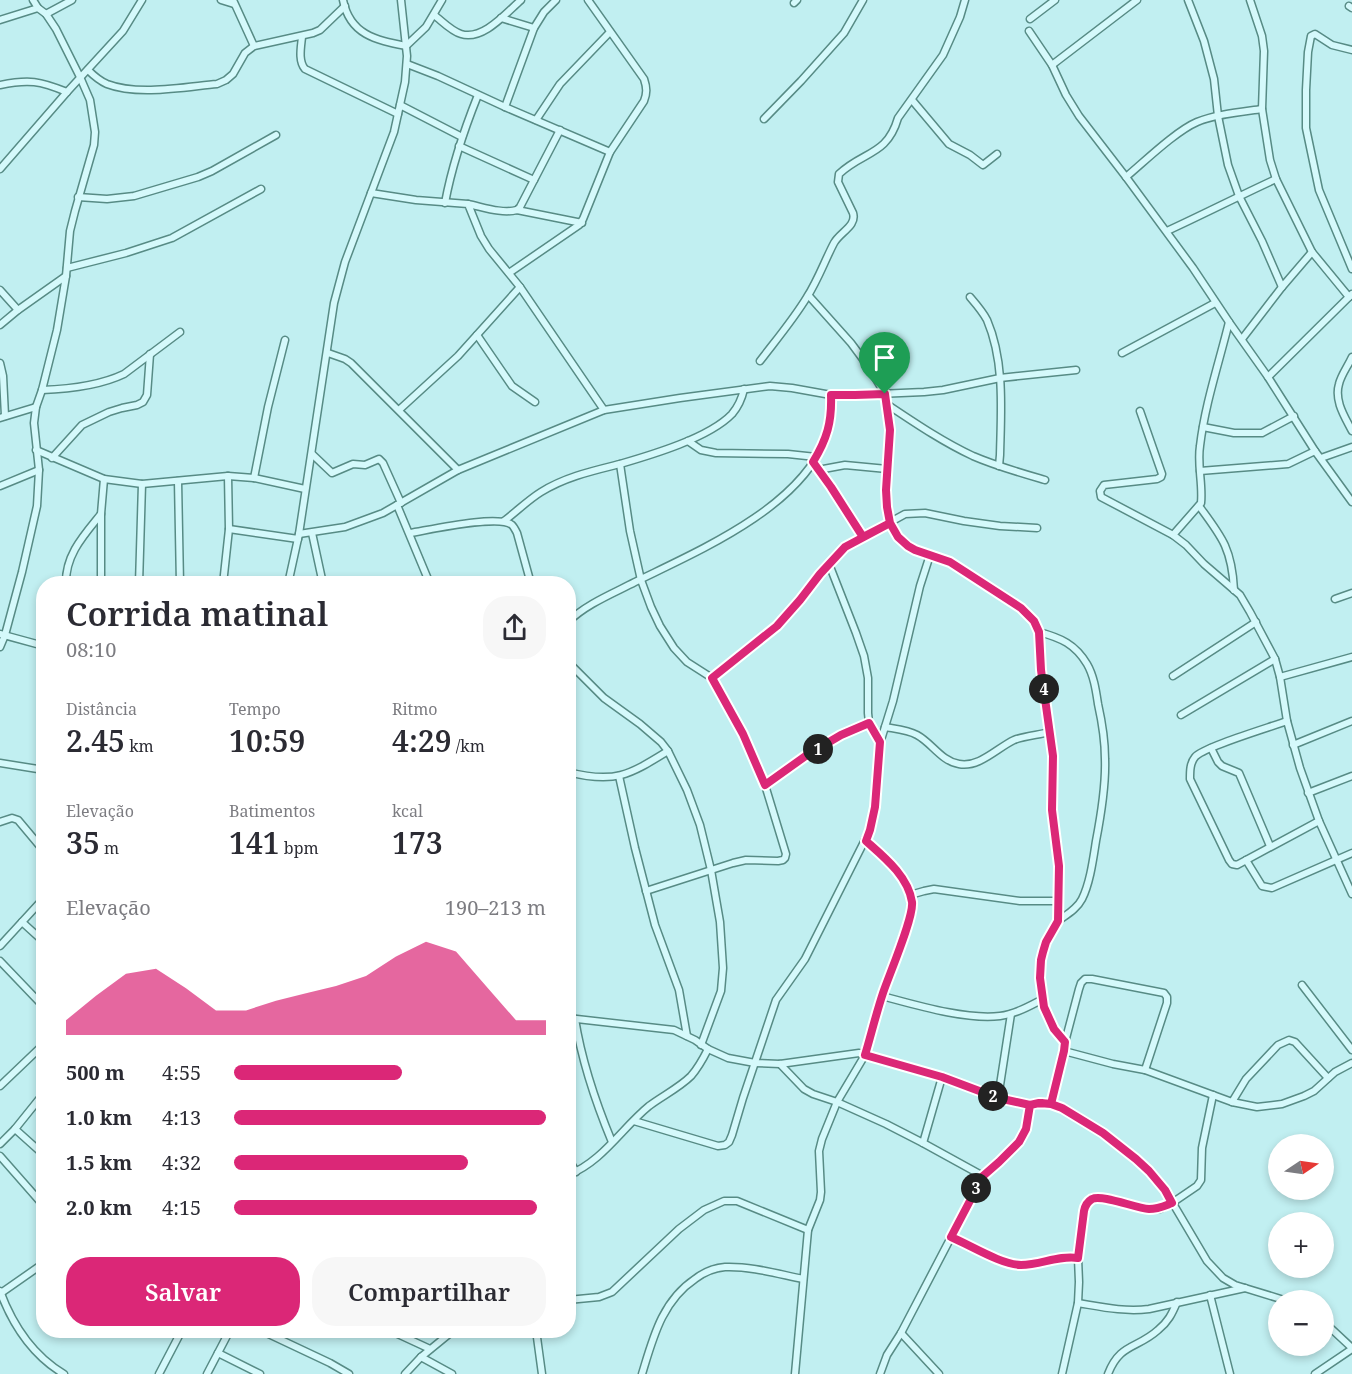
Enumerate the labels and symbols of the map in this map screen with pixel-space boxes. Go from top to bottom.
pin [859,332,910,394]
pin: 4 [1029,674,1059,704]
pin: 1 [803,734,833,764]
pin: 2 [978,1081,1008,1111]
north arrow [1268,1134,1334,1200]
pin: 3 [961,1173,991,1203]

